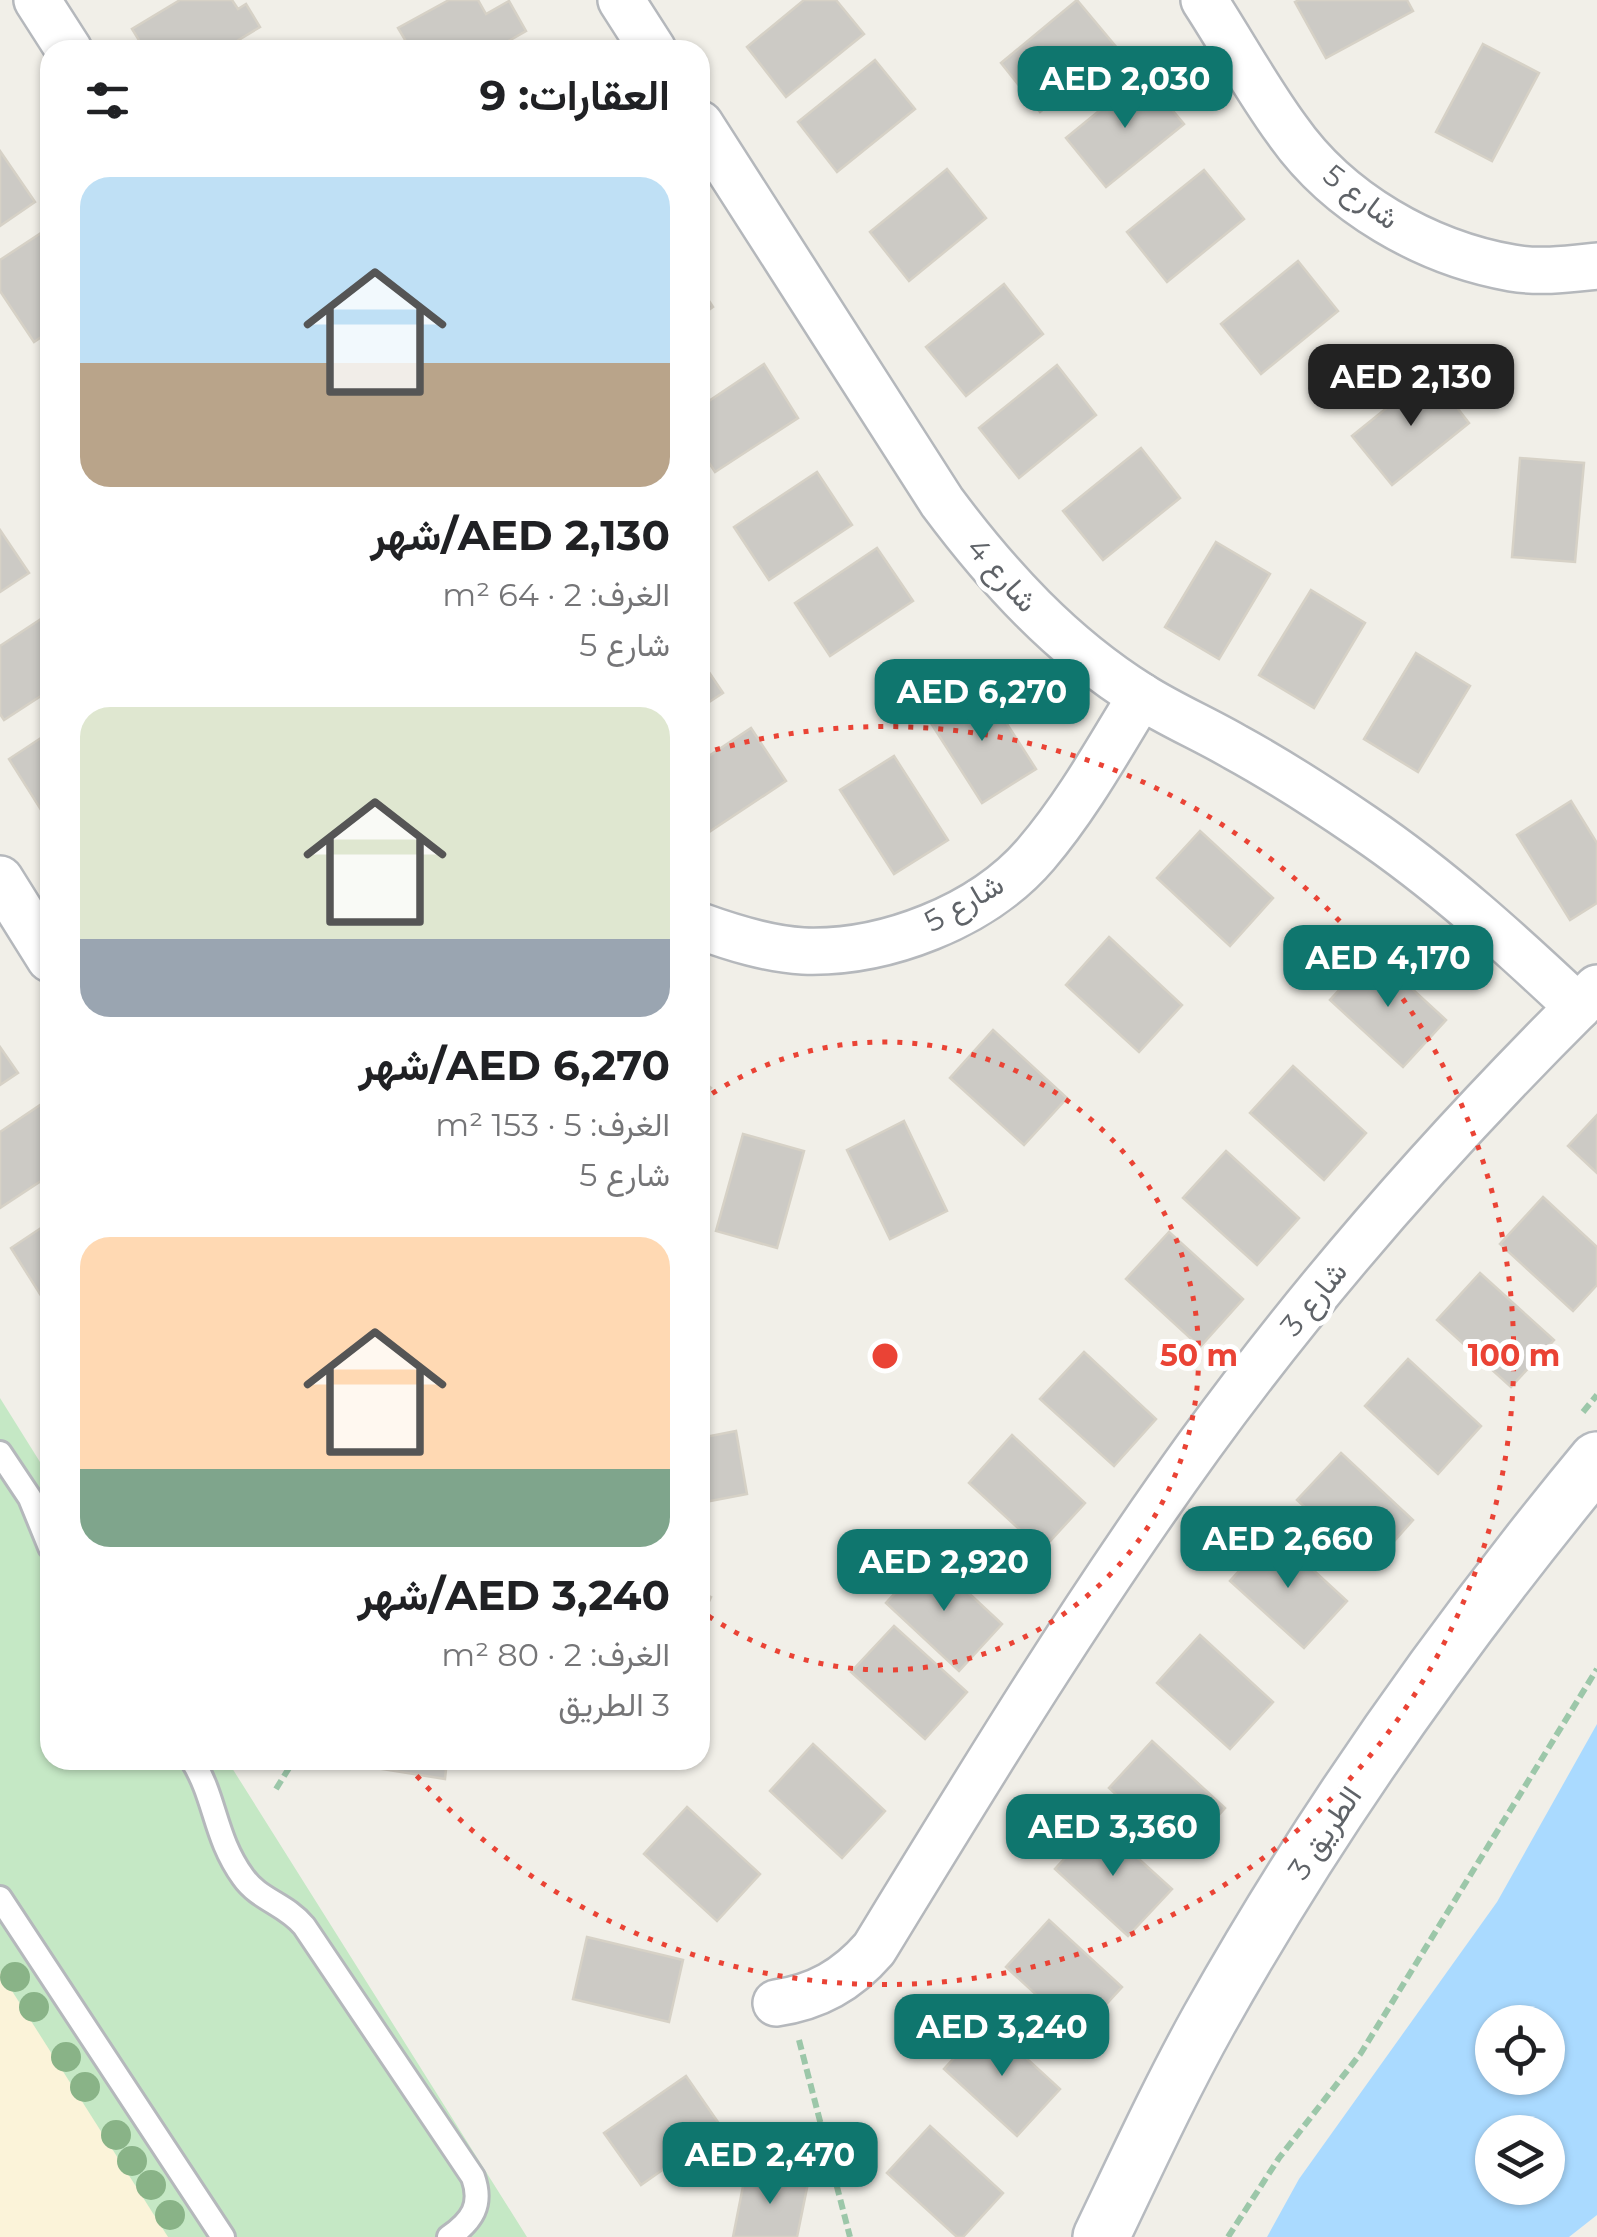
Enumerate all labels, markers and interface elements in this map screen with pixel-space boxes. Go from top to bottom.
pin: AED 2,030 [1011,46,1239,131]
text: AED 2,030 [1040,59,1210,98]
text: العقارات: 9 [480,69,670,121]
icon: filters [80,73,135,128]
street label: شارع 5 [1315,156,1406,239]
icon: home [285,242,465,422]
pin: AED 2,130 [1297,344,1525,429]
text: AED 2,130 [1330,357,1492,396]
text: AED 2,130/شهر [370,509,670,561]
street label: شارع 4 [958,530,1046,621]
text: الغرف: 2 · 64 m² [442,575,670,614]
text: شارع 5 [579,625,670,664]
pin: AED 6,270 [868,659,1096,744]
text: AED 6,270 [897,672,1067,711]
icon: home [285,772,465,952]
street label: شارع 5 [918,865,1011,942]
pin: AED 4,170 [1274,925,1502,1010]
text: AED 4,170 [1305,938,1471,977]
text: AED 6,270/شهر [358,1039,670,1091]
text: الغرف: 5 · 153 m² [435,1105,670,1144]
text: شارع 5 [579,1155,670,1194]
street label: شارع 3 [1272,1254,1356,1345]
icon: home [285,1302,465,1482]
text: 50 m [1160,1337,1238,1374]
text: 100 m [1468,1337,1560,1374]
centre of rings [867,1338,903,1374]
pin: AED 2,660 [1174,1506,1402,1591]
text: AED 2,660 [1202,1519,1374,1558]
pin: AED 2,920 [830,1529,1058,1614]
text: AED 2,920 [859,1542,1029,1581]
text: AED 3,240/شهر [357,1569,670,1621]
text: الغرف: 2 · 80 m² [441,1635,670,1674]
text: 3 الطريق [558,1685,670,1724]
street label: 3 الطريق [1280,1779,1369,1886]
pin: AED 3,360 [999,1794,1227,1879]
text: AED 3,360 [1028,1807,1198,1846]
pin: AED 3,240 [888,1994,1116,2079]
map controls [1475,2005,1565,2205]
button: locate [1475,2005,1565,2095]
text: AED 3,240 [916,2007,1088,2046]
button: layers [1475,2115,1565,2205]
pin: AED 2,470 [656,2122,884,2207]
text: AED 2,470 [685,2135,855,2174]

